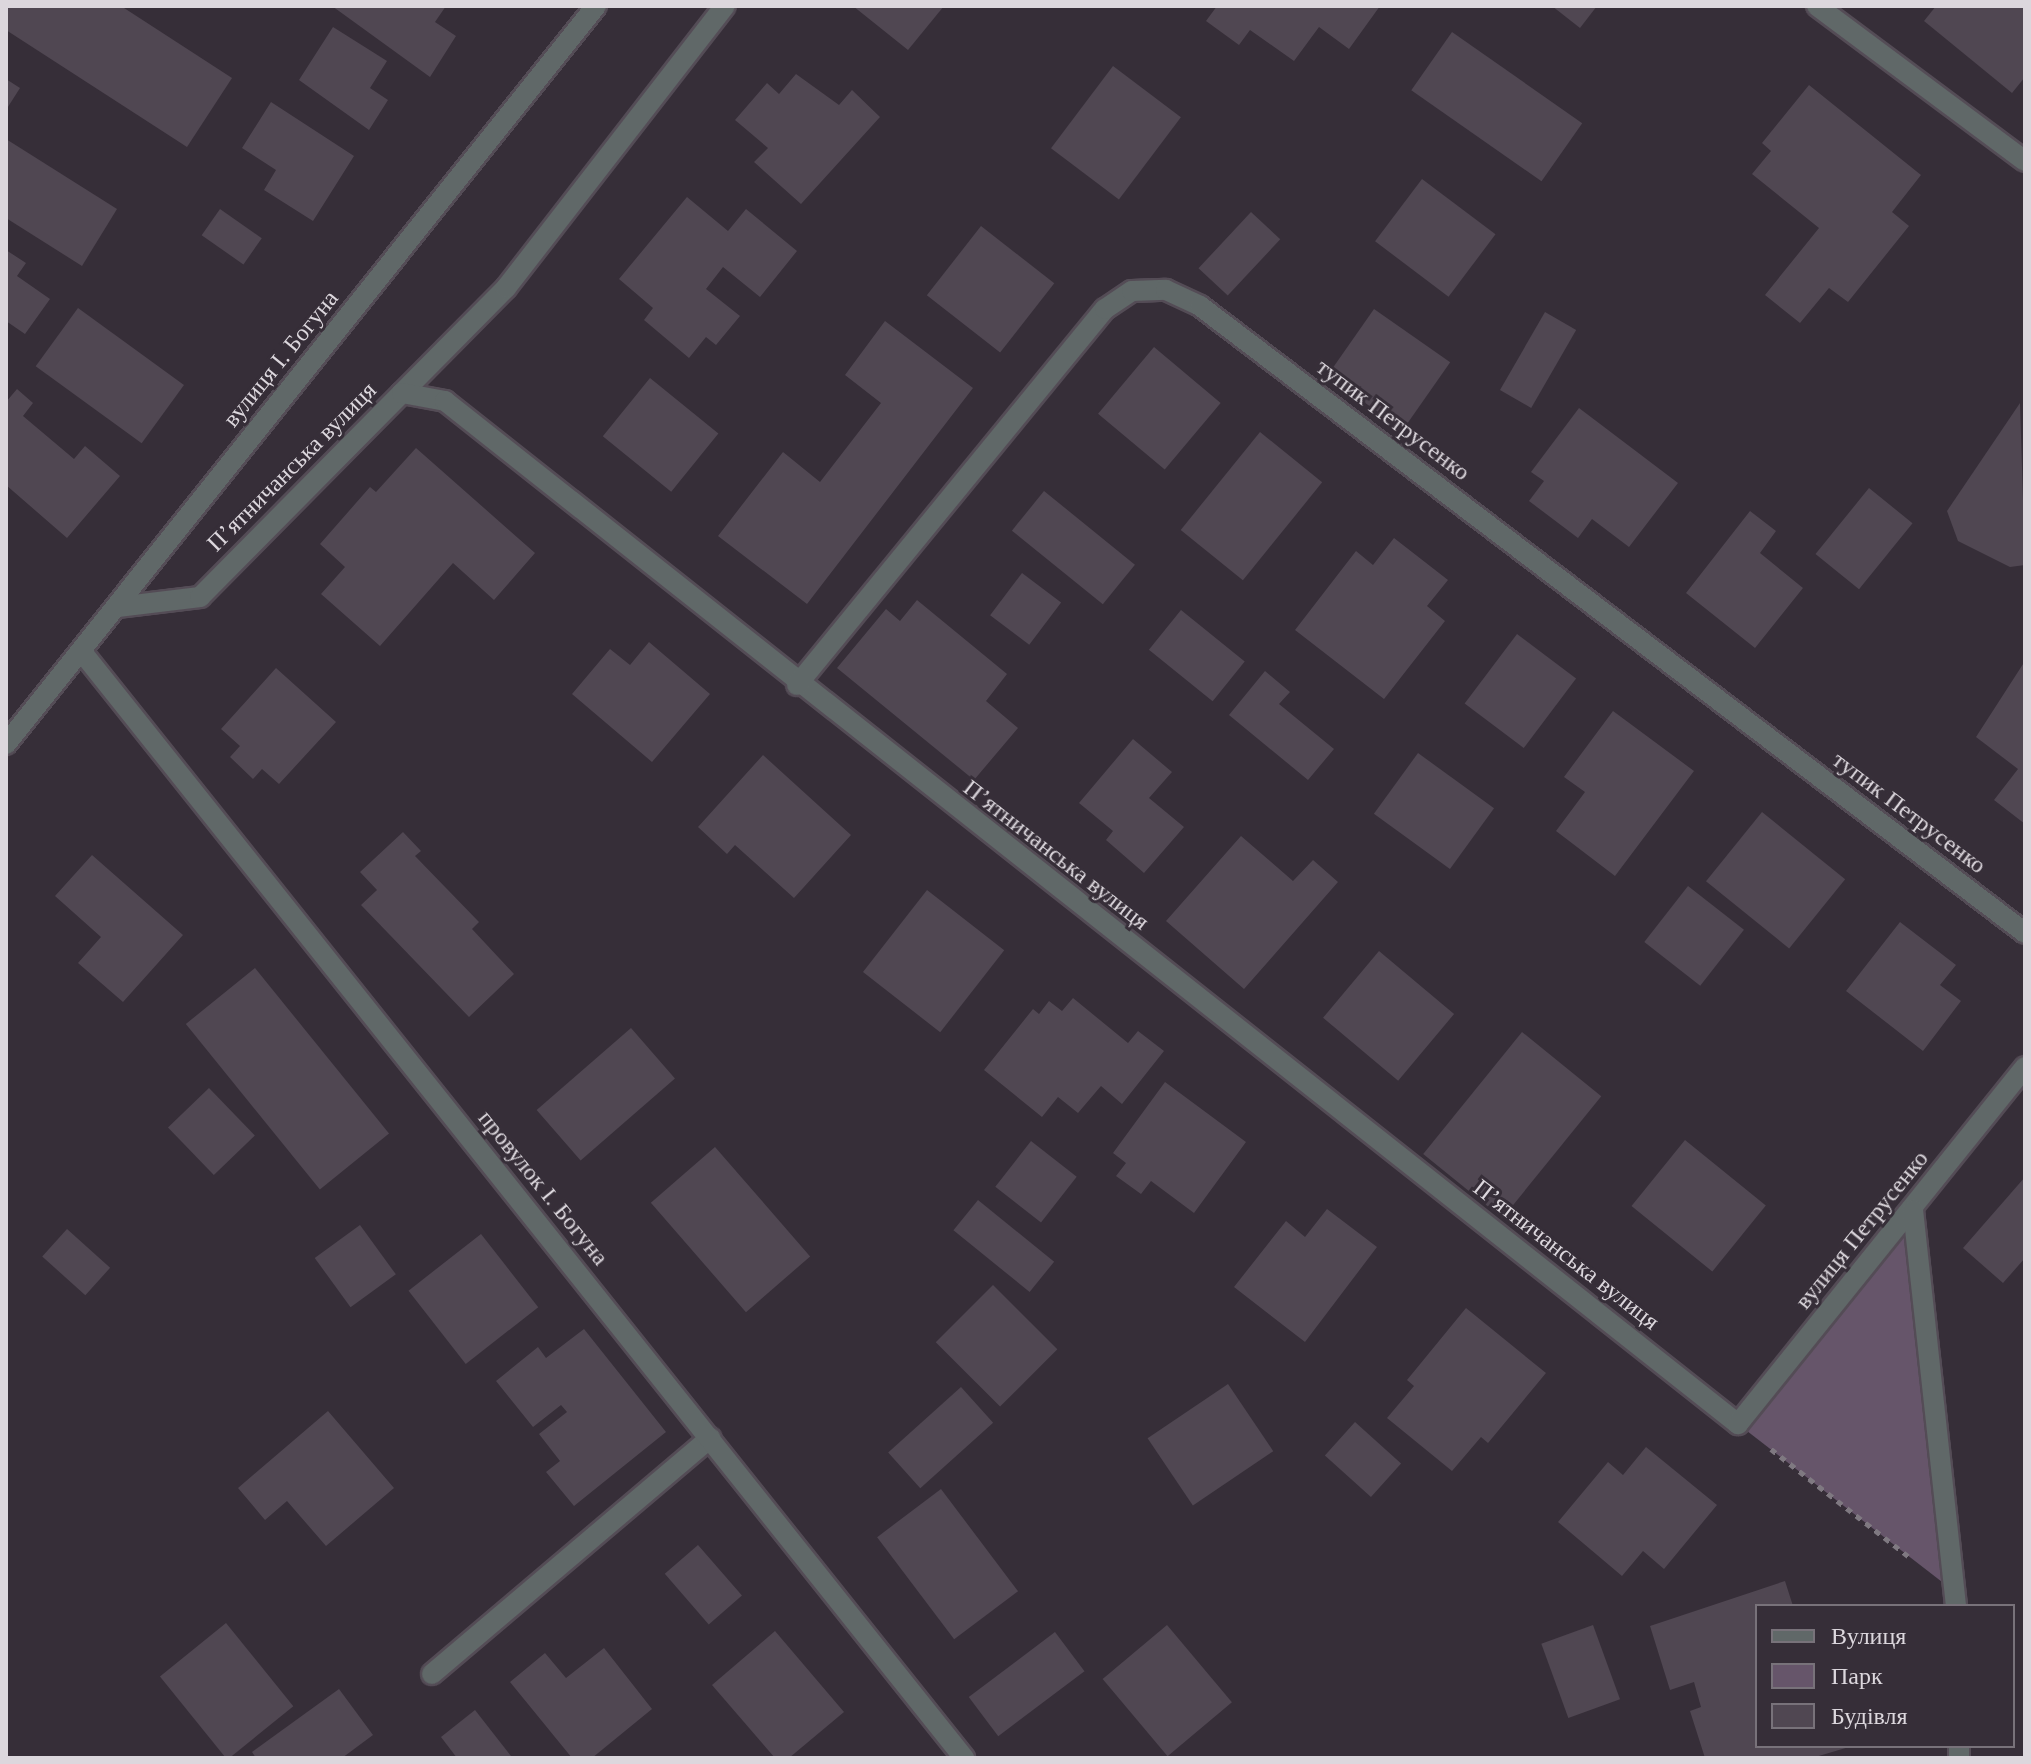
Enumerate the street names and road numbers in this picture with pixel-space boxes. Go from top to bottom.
street label: вулиця І. Богуна [217,285,345,433]
street label: тупик Петрусенко [1311,353,1475,487]
street label: Пʼятничанська вулиця [201,376,383,558]
street label: тупик Петрусенко [1827,746,1991,880]
street label: Пʼятничанська вулиця [957,774,1155,936]
street label: провулок І. Богуна [472,1105,614,1271]
street label: вулиця Петрусенко [1789,1145,1935,1315]
street label: Пʼятничанська вулиця [1467,1174,1665,1336]

